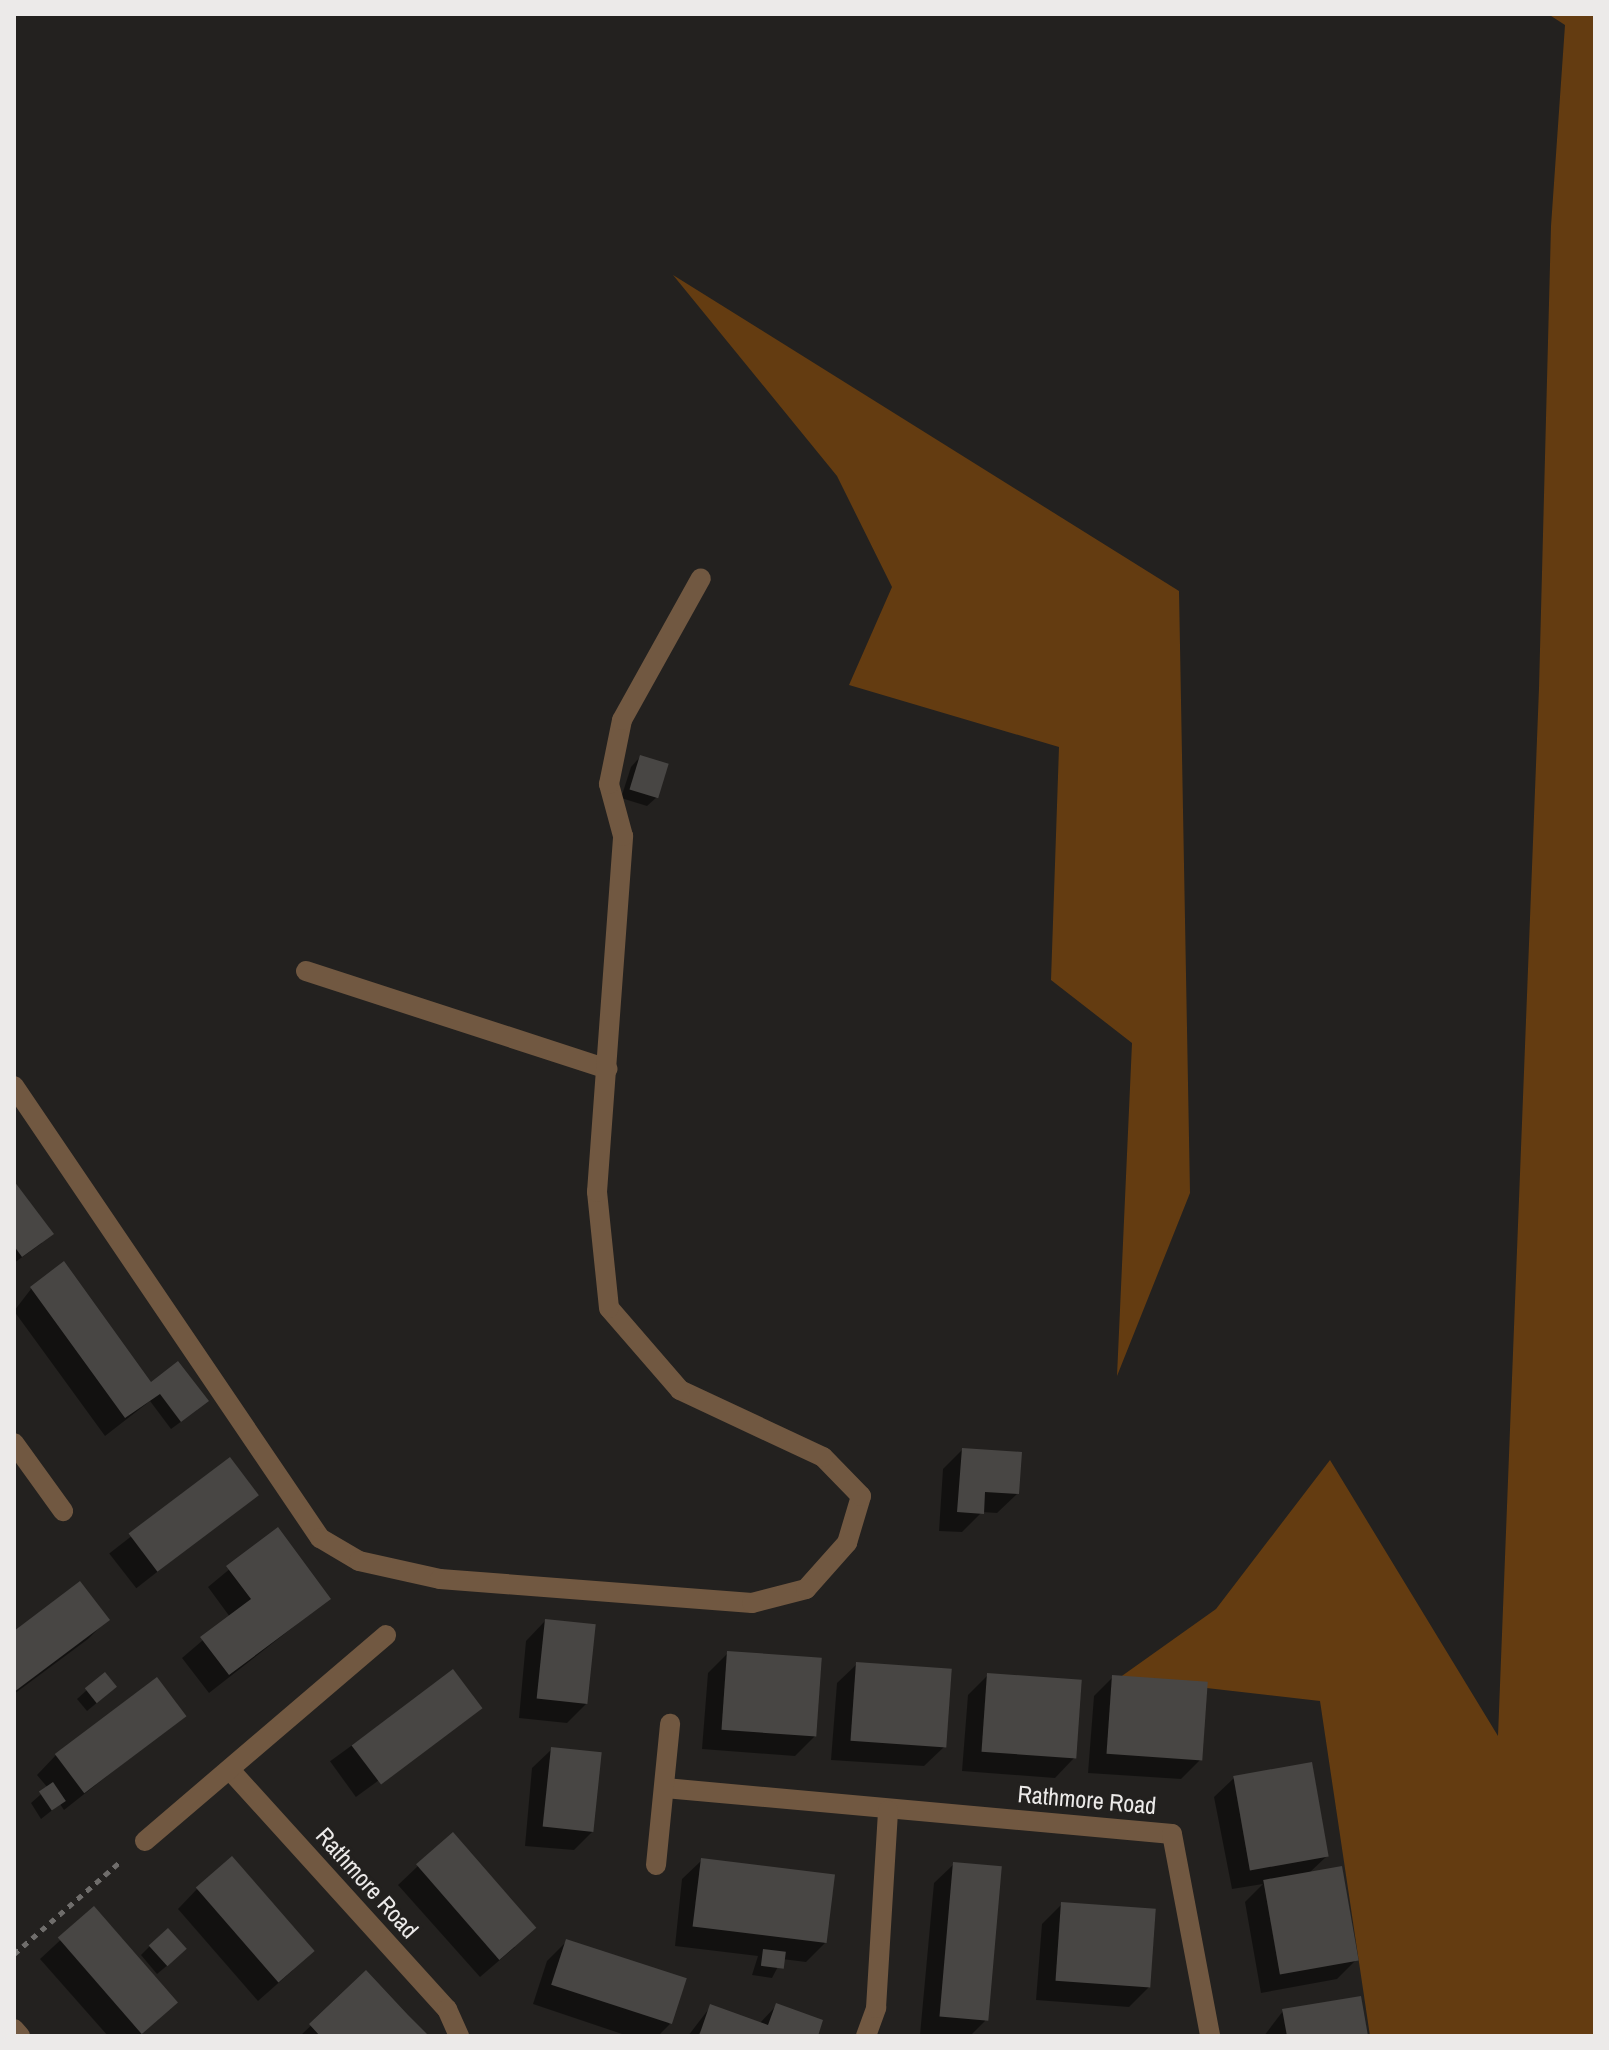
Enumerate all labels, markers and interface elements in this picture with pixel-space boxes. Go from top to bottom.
street label: Rathmore Road [1017,1780,1157,1820]
street label: Rathmore Road [310,1822,424,1944]

